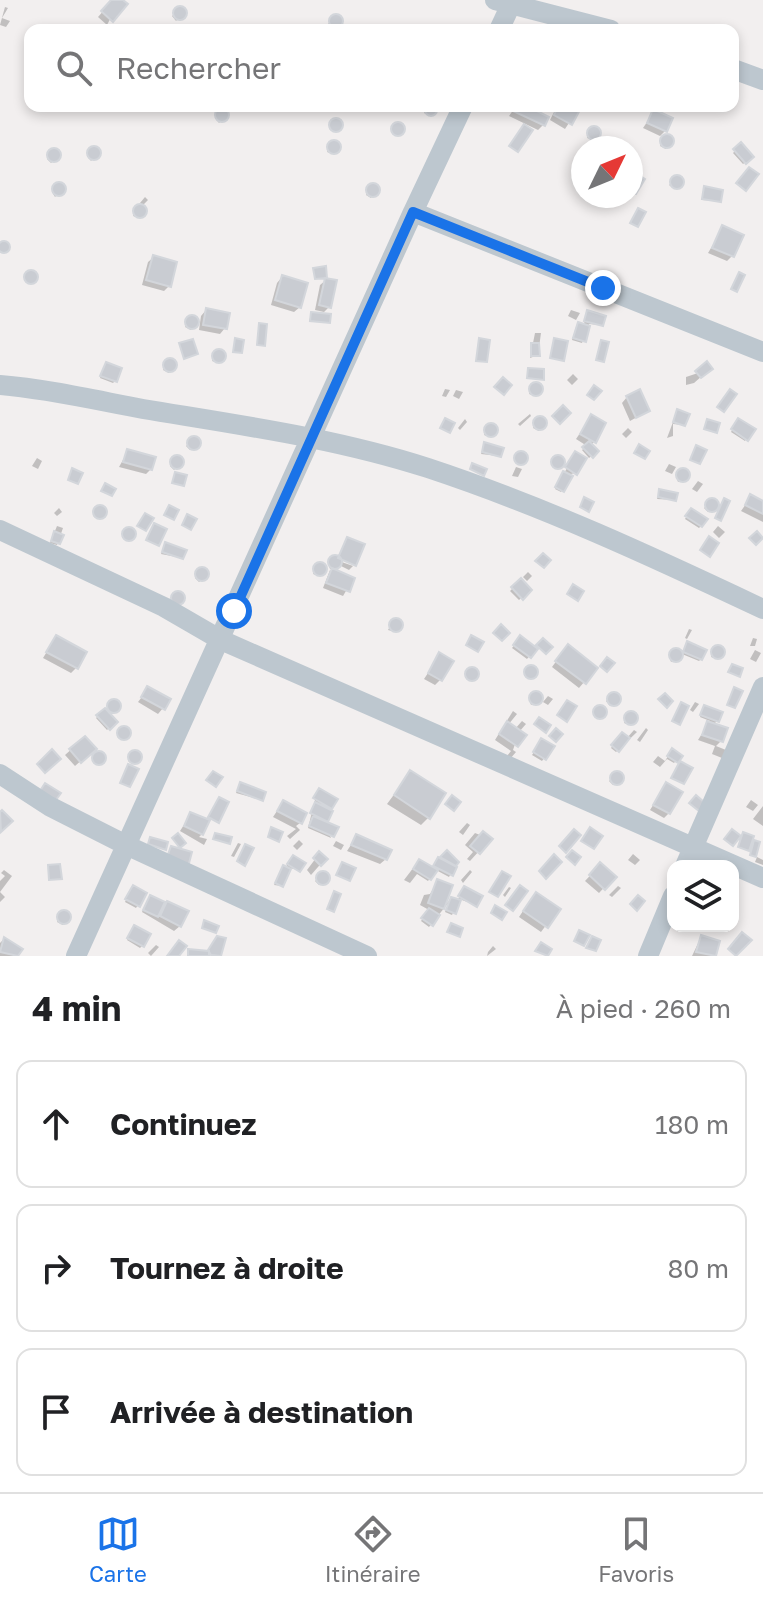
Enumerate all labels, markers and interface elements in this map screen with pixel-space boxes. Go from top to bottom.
search box [24,24,739,112]
icon: search [52,46,96,90]
text: Rechercher [116,50,281,86]
north arrow [571,136,643,208]
route end [585,270,621,306]
route start [216,593,252,629]
map controls [667,860,739,932]
button: layers [667,860,739,932]
text: 4 min [32,988,121,1028]
text: À pied · 260 m [556,993,731,1024]
icon: ahead [34,1102,78,1146]
text: Continuez [110,1106,257,1142]
text: 180 m [655,1109,729,1140]
icon: right [34,1246,78,1290]
text: Tournez à droite [110,1250,344,1286]
text: 80 m [668,1253,729,1284]
icon: arrive [34,1390,78,1434]
text: Arrivée à destination [110,1394,413,1430]
tab: Carte [89,1512,147,1587]
tab: Itinéraire [325,1512,420,1587]
tab: Favoris [598,1512,674,1587]

